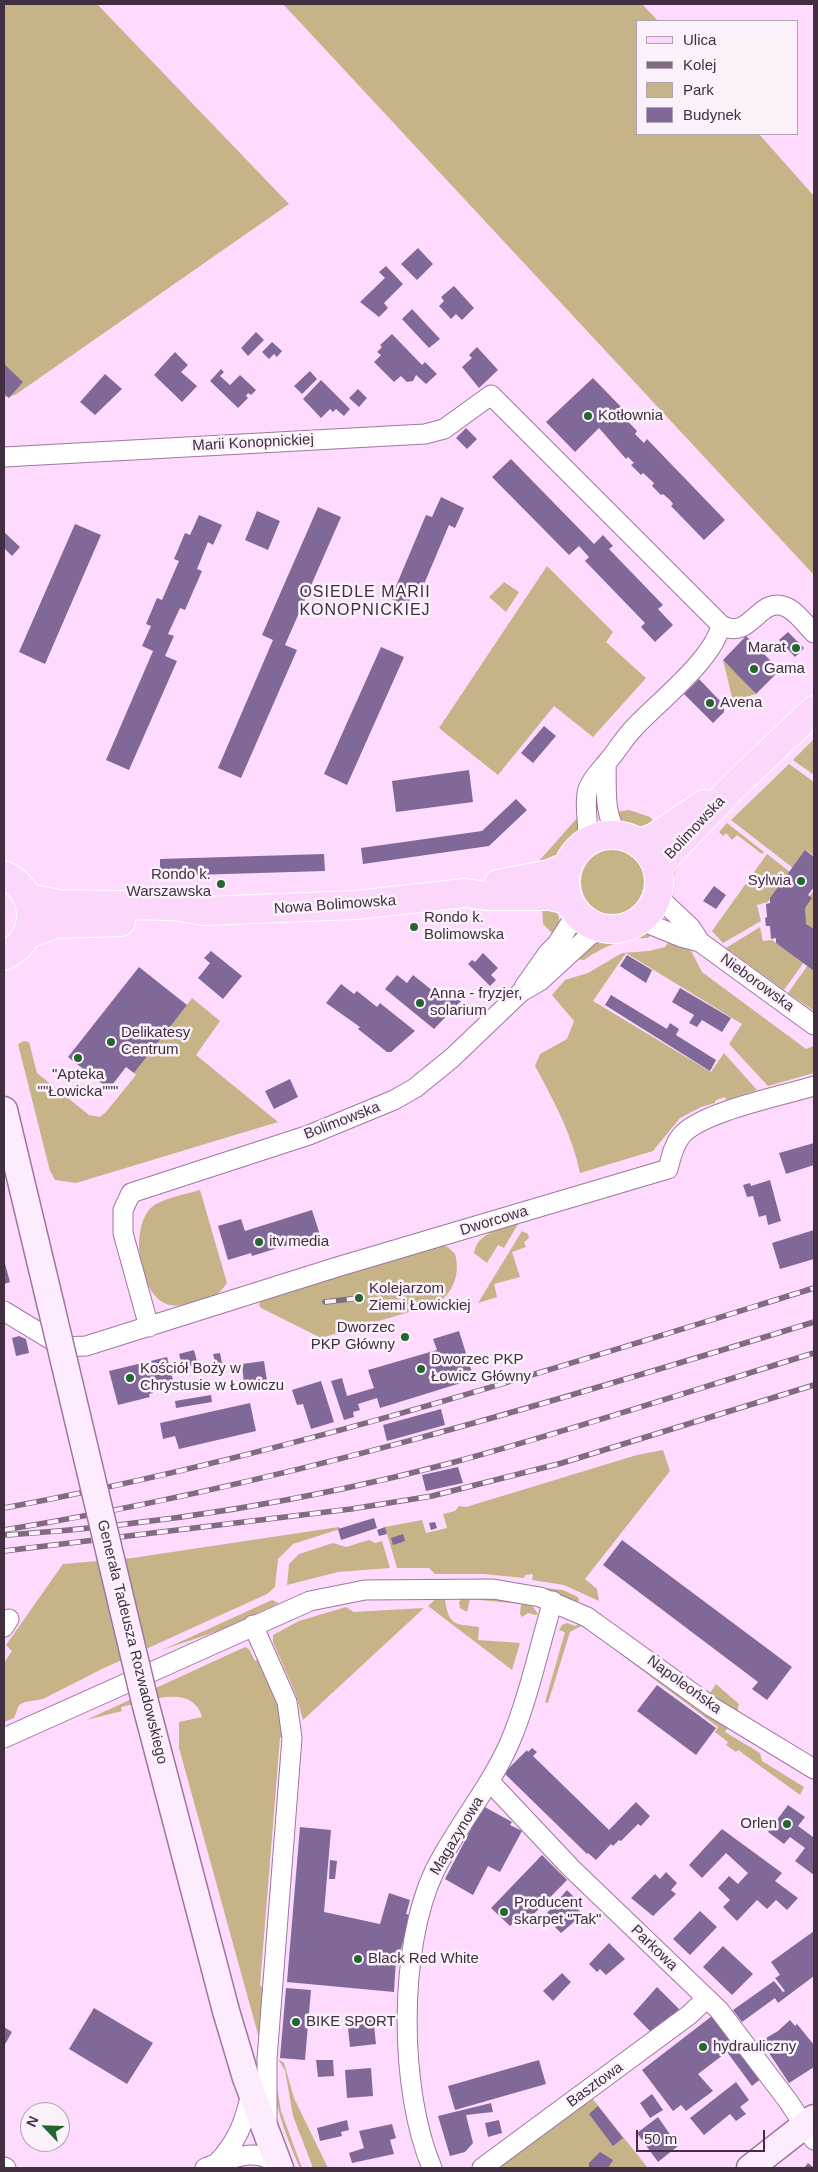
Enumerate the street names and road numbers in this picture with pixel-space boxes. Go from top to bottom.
street label: Marii Konopnickiej [192,431,314,455]
street label: Bolimowska [661,793,729,863]
street label: Nowa Bolimowska [273,892,397,918]
street label: Nieborowska [717,950,797,1016]
street label: Bolimowska [301,1098,383,1144]
street label: Dworcowa [458,1202,530,1240]
street label: Generała Tadeusza Rozwadowskiego [93,1518,171,1766]
street label: Napoleońska [643,1652,725,1718]
street label: Magazynowa [427,1793,487,1879]
street label: Parkowa [627,1921,681,1975]
street label: Basztowa [563,2059,627,2111]

